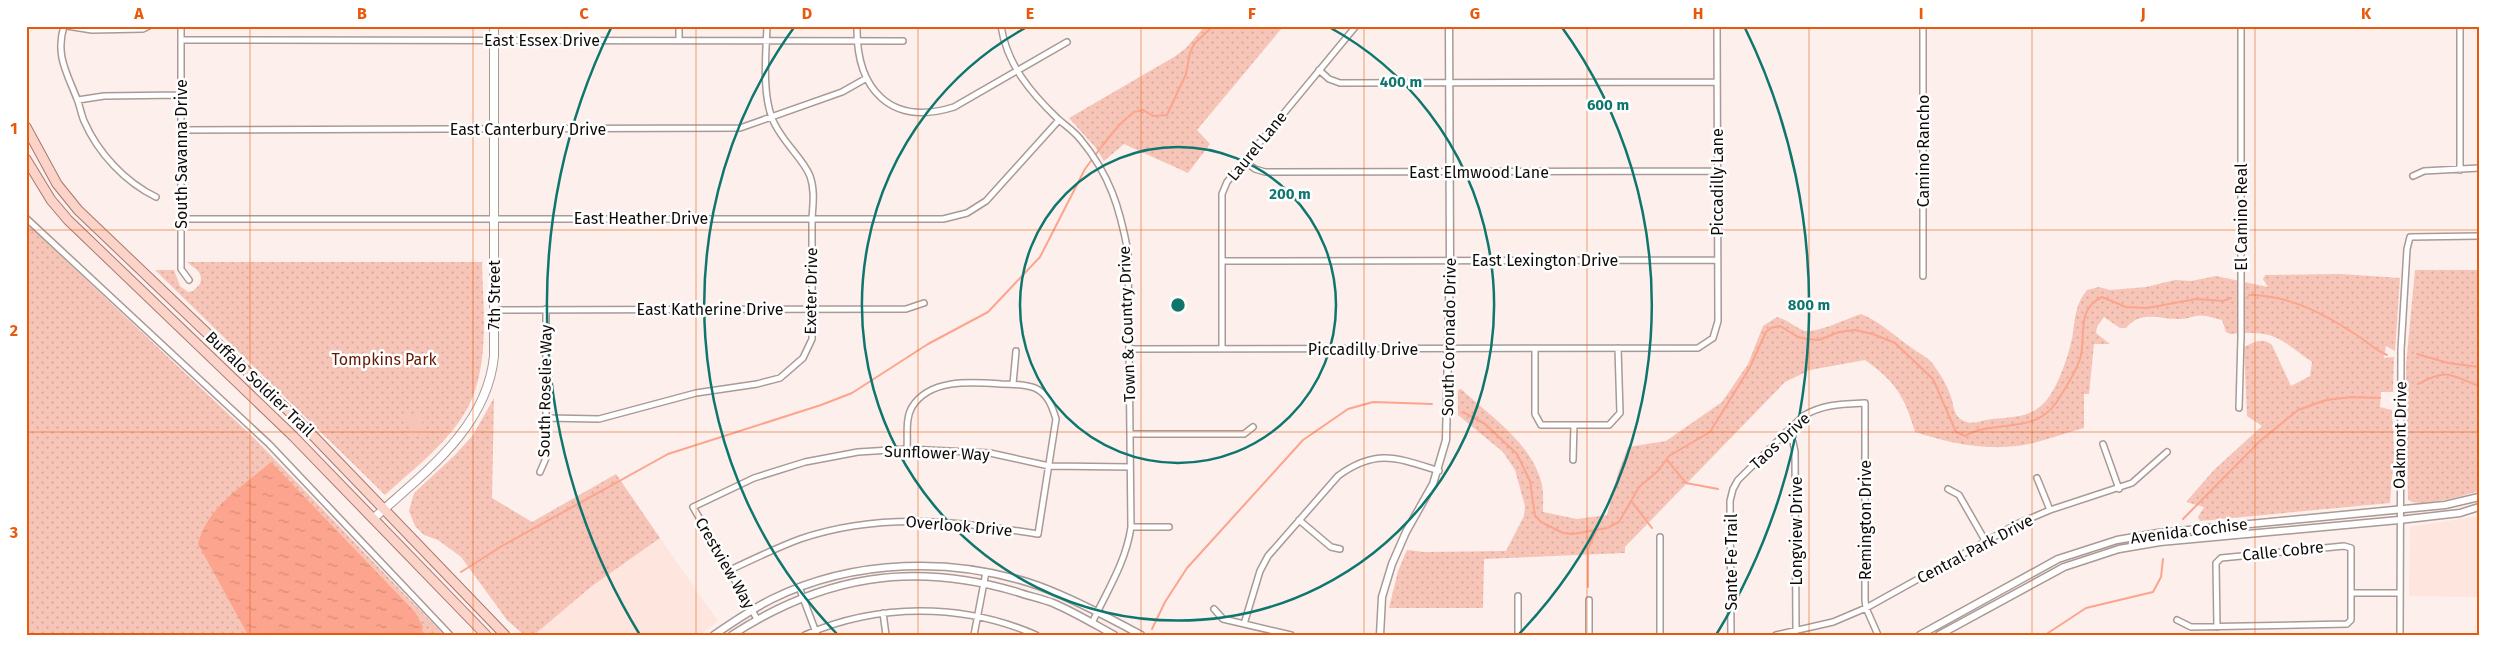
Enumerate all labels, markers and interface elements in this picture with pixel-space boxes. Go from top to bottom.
text: A [133,4,144,23]
text: B [357,4,367,23]
text: C [579,4,589,23]
text: D [802,4,812,23]
text: E [1026,4,1034,23]
text: F [1248,4,1256,23]
text: G [1470,4,1480,23]
text: H [1693,4,1703,23]
text: I [1919,4,1923,23]
text: J [2139,4,2146,23]
text: K [2361,4,2372,23]
street label: East Essex Drive [484,31,600,50]
text: 400 m [1380,73,1422,91]
street label: South Savanna Drive [172,79,191,229]
street label: Camino Rancho [1914,95,1933,207]
text: 600 m [1587,96,1629,114]
street label: Laurel Lane [1223,107,1291,185]
text: 1 [10,119,18,138]
street label: East Canterbury Drive [450,120,606,139]
street label: Piccadilly Lane [1708,128,1727,236]
street label: East Elmwood Lane [1409,163,1549,182]
street label: El Camino Real [2232,163,2251,271]
text: 200 m [1269,185,1311,203]
street label: East Heather Drive [574,209,708,228]
street label: Town & Country Drive [1115,246,1139,402]
street label: Exeter Drive [801,247,821,335]
street label: East Lexington Drive [1472,251,1618,270]
street label: South Coronado Drive [1438,258,1460,416]
street label: 7th Street [485,260,504,330]
centre of rings [1169,296,1187,314]
text: 800 m [1788,296,1830,314]
street label: East Katherine Drive [637,300,783,319]
text: 2 [10,321,18,340]
street label: South Roselie Way [534,324,556,458]
street label: Buffalo Soldier Trail [202,327,318,441]
street label: Piccadilly Drive [1308,340,1418,359]
park label: Tompkins Park [331,350,437,369]
street label: Oakmont Drive [2390,381,2410,489]
street label: Taos Drive [1746,409,1814,473]
street label: Sunflower Way [884,442,990,464]
street label: Remington Drive [1856,460,1875,580]
street label: Longview Drive [1787,477,1806,585]
street label: Central Park Drive [1914,510,2036,588]
street label: Overlook Drive [905,512,1013,540]
street label: Sante Fe Trail [1722,513,1741,610]
street label: Crestview Way [691,514,759,612]
street label: Avenida Cochise [2129,514,2249,548]
text: 3 [9,523,18,542]
street label: Calle Cobre [2241,537,2325,565]

